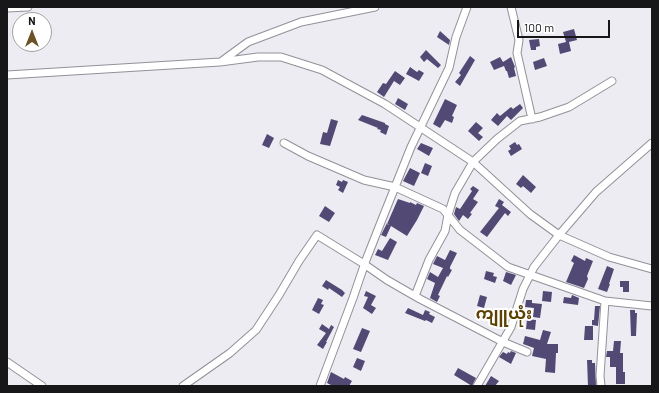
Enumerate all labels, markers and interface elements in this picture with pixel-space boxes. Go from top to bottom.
north arrow [12,12,52,52]
scale bar [519,12,612,38]
text: N [28,14,36,27]
text: 100 m [524,20,554,34]
district label: ကျူယုံး [476,304,532,324]

